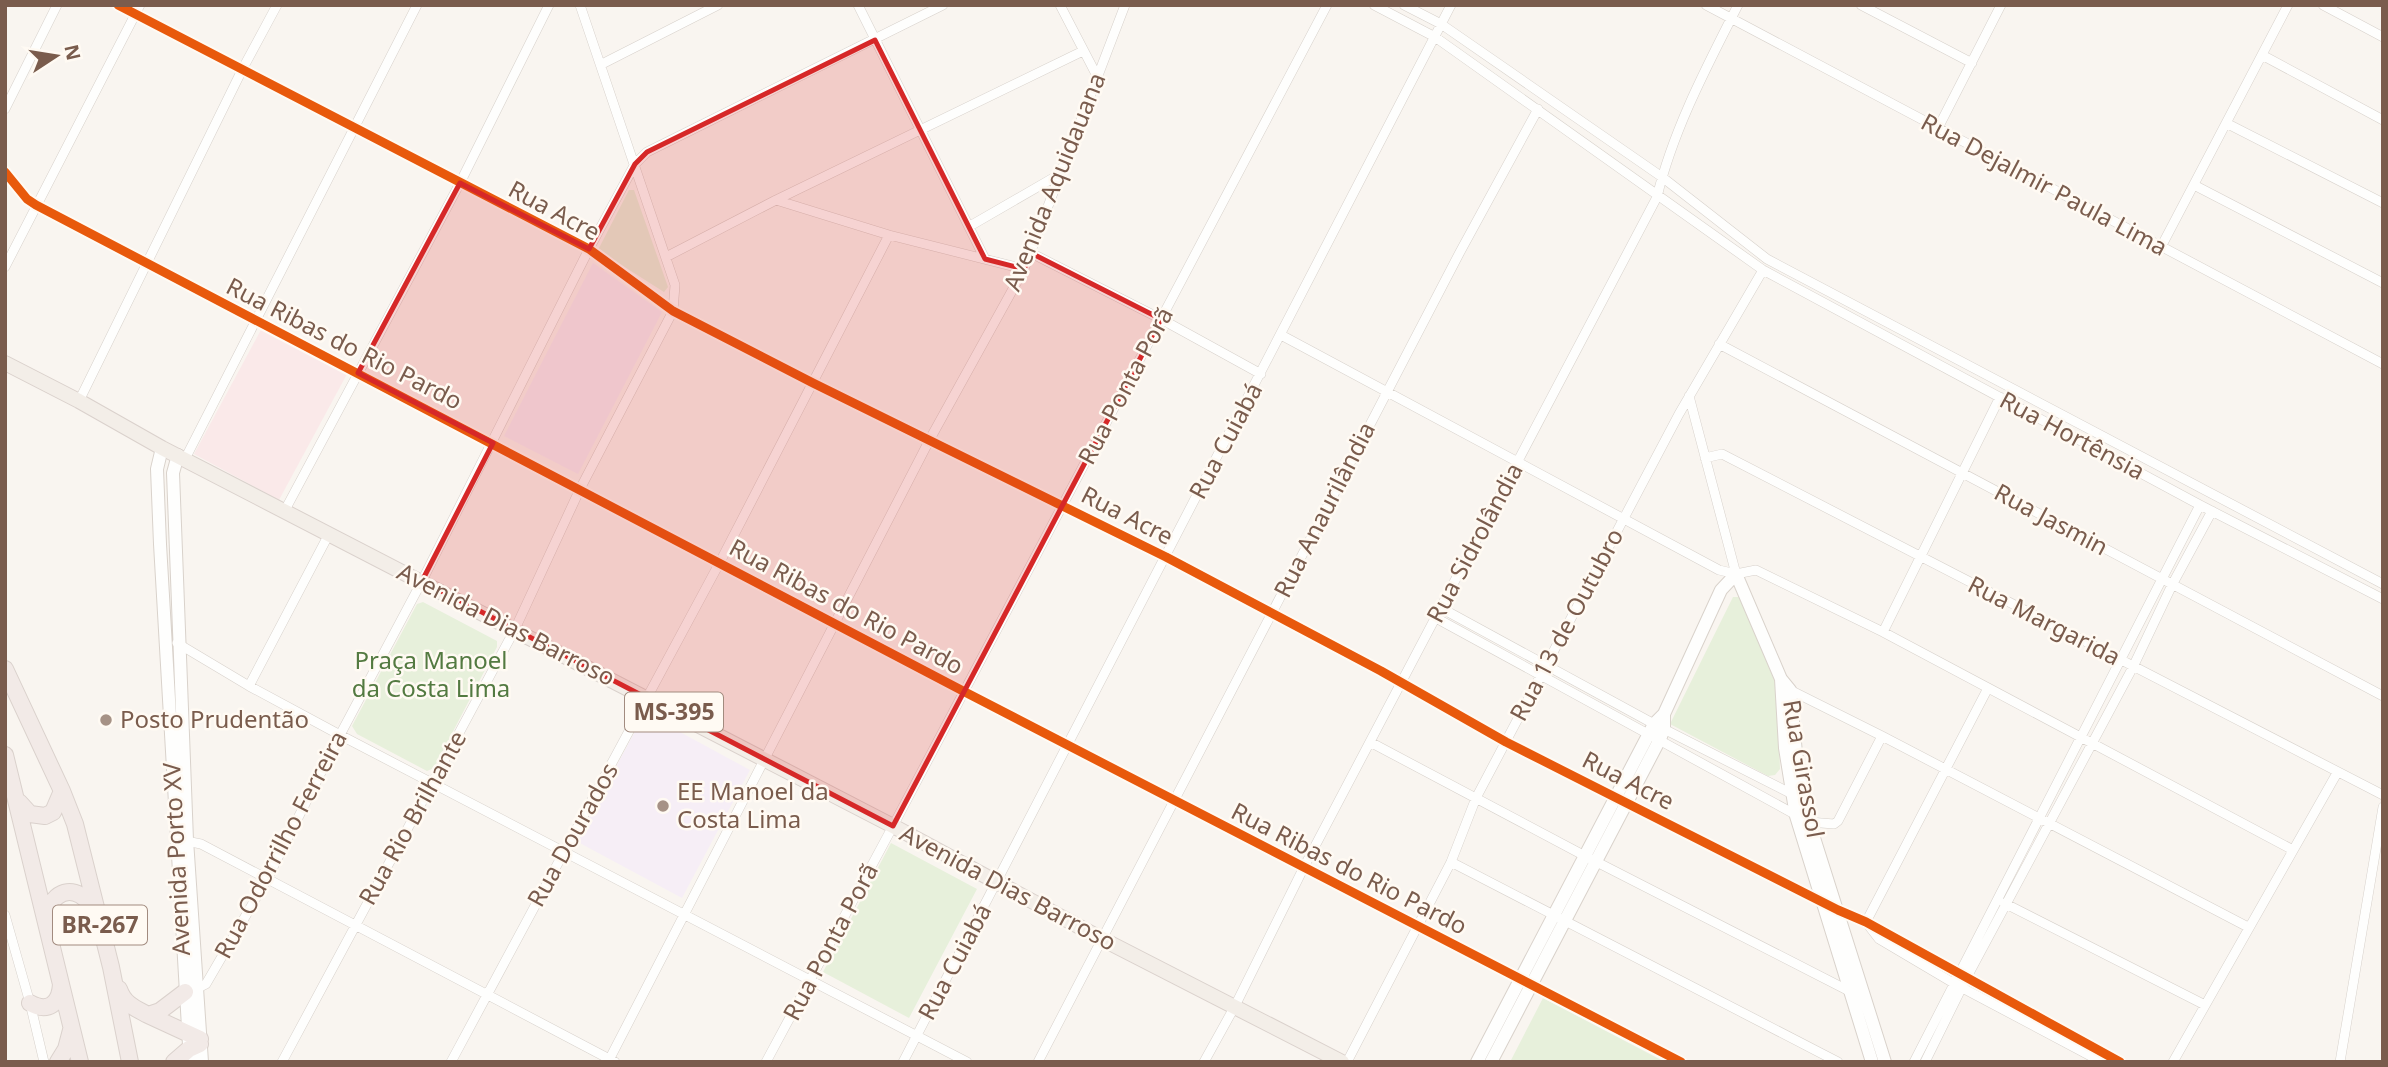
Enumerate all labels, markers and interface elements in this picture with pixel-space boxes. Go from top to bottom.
north arrow [21,21,91,91]
text: N [58,42,87,63]
street label: Avenida Aquidauana [995,67,1112,295]
street label: Rua Dejalmir Paula Lima [1916,105,2174,263]
street label: Rua Acre [503,172,606,248]
street label: Rua Ribas do Rio Pardo [221,269,468,417]
street label: Rua Ponta Porã [1069,301,1180,470]
street label: Rua Cuiabá [1180,376,1269,504]
street label: Rua Hortênsia [1994,383,2151,487]
street label: Rua Anaurilândia [1265,416,1382,603]
street label: Rua Sidrolândia [1418,457,1530,628]
street label: Rua Jasmin [1989,475,2114,562]
street label: Rua Acre [1076,477,1179,552]
street label: Rua 13 de Outubro [1501,522,1630,726]
street label: Rua Ribas do Rio Pardo [724,530,970,681]
street label: Avenida Dias Barroso [392,554,621,693]
street label: Rua Margarida [1963,567,2127,672]
park label: Praça Manoel da Costa Lima [352,643,510,704]
road number: MS-395 [625,692,723,732]
street label: Rua Girassol [1776,697,1833,840]
place label: Posto Prudentão [120,702,309,735]
marker: Posto Prudentão [98,712,114,728]
street label: Rua Rio Brilhante [350,724,473,910]
street label: Rua Odorrilho Ferreira [206,725,354,964]
street label: Rua Acre [1577,742,1680,817]
street label: Rua Dourados [518,756,625,912]
street label: Avenida Porto XV [154,761,197,957]
place label: EE Manoel da Costa Lima [677,774,829,835]
street label: Rua Ribas do Rio Pardo [1226,794,1473,942]
marker: EE Manoel da Costa Lima [655,798,671,814]
street label: Avenida Dias Barroso [895,816,1123,958]
street label: Rua Ponta Porã [774,857,885,1026]
street label: Rua Cuiabá [909,897,998,1025]
road number: BR-267 [53,906,147,944]

